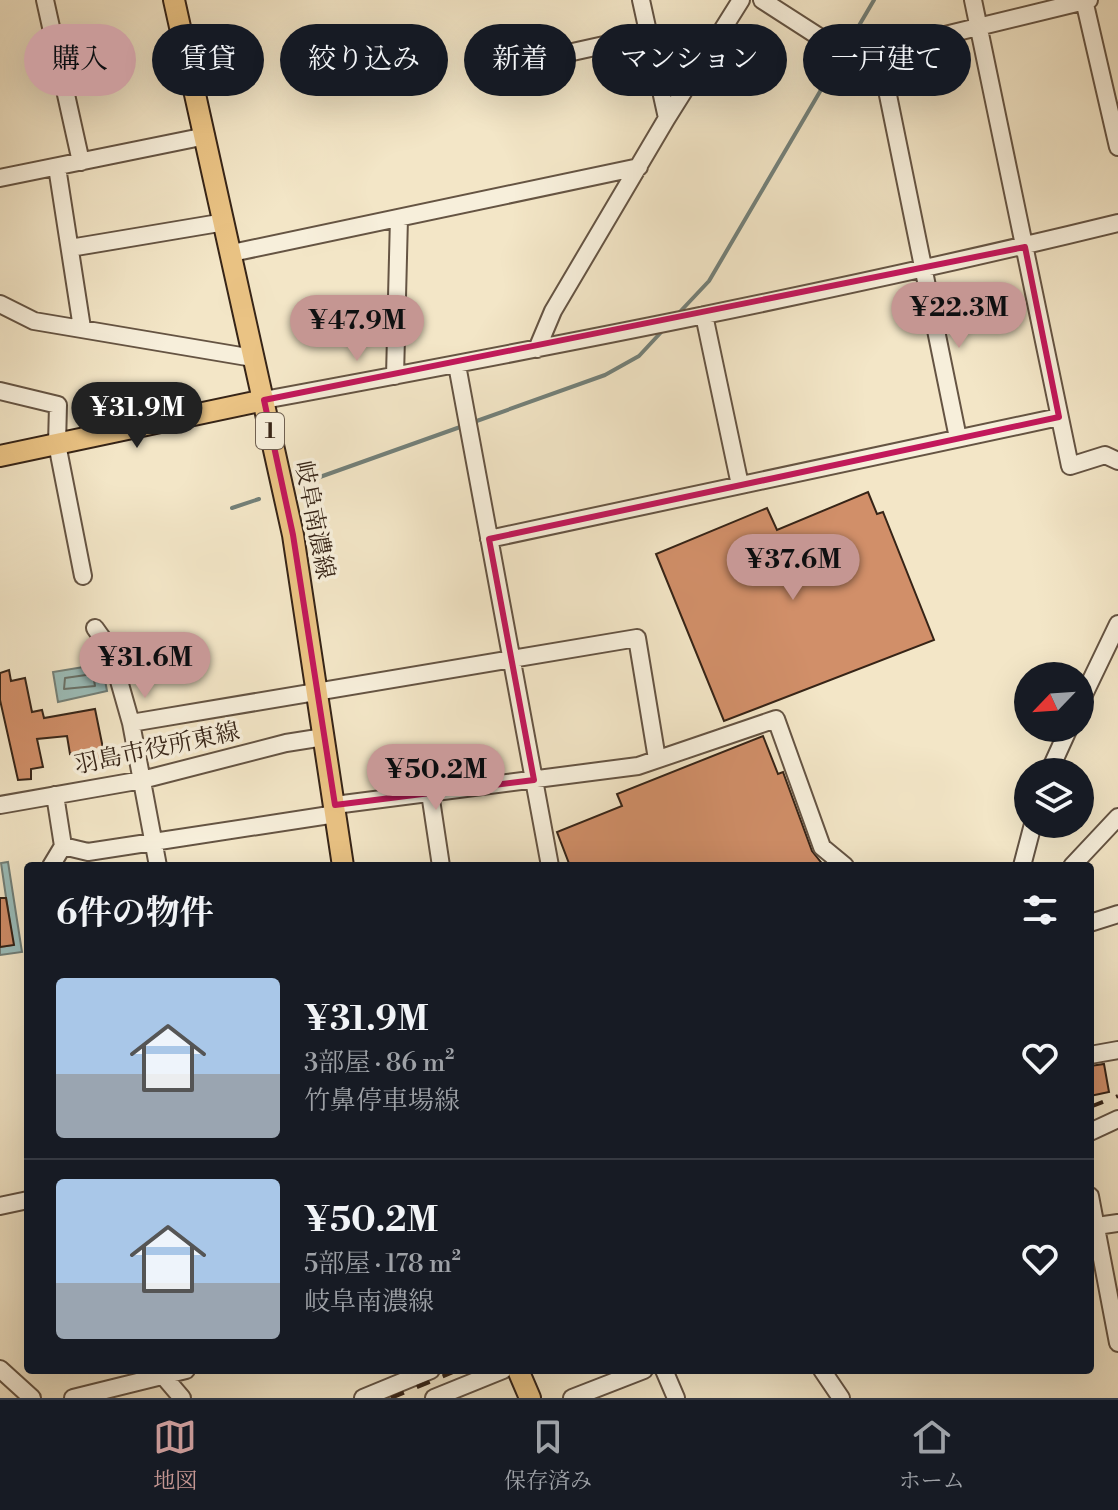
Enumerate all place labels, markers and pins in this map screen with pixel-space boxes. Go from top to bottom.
pin: ¥22.3M [894,282,1024,350]
pin: ¥47.9M [292,295,422,363]
pin: ¥31.9M [72,382,202,450]
pin: ¥37.6M [728,534,858,602]
pin: ¥31.6M [80,632,210,700]
pin: ¥50.2M [371,744,501,812]

